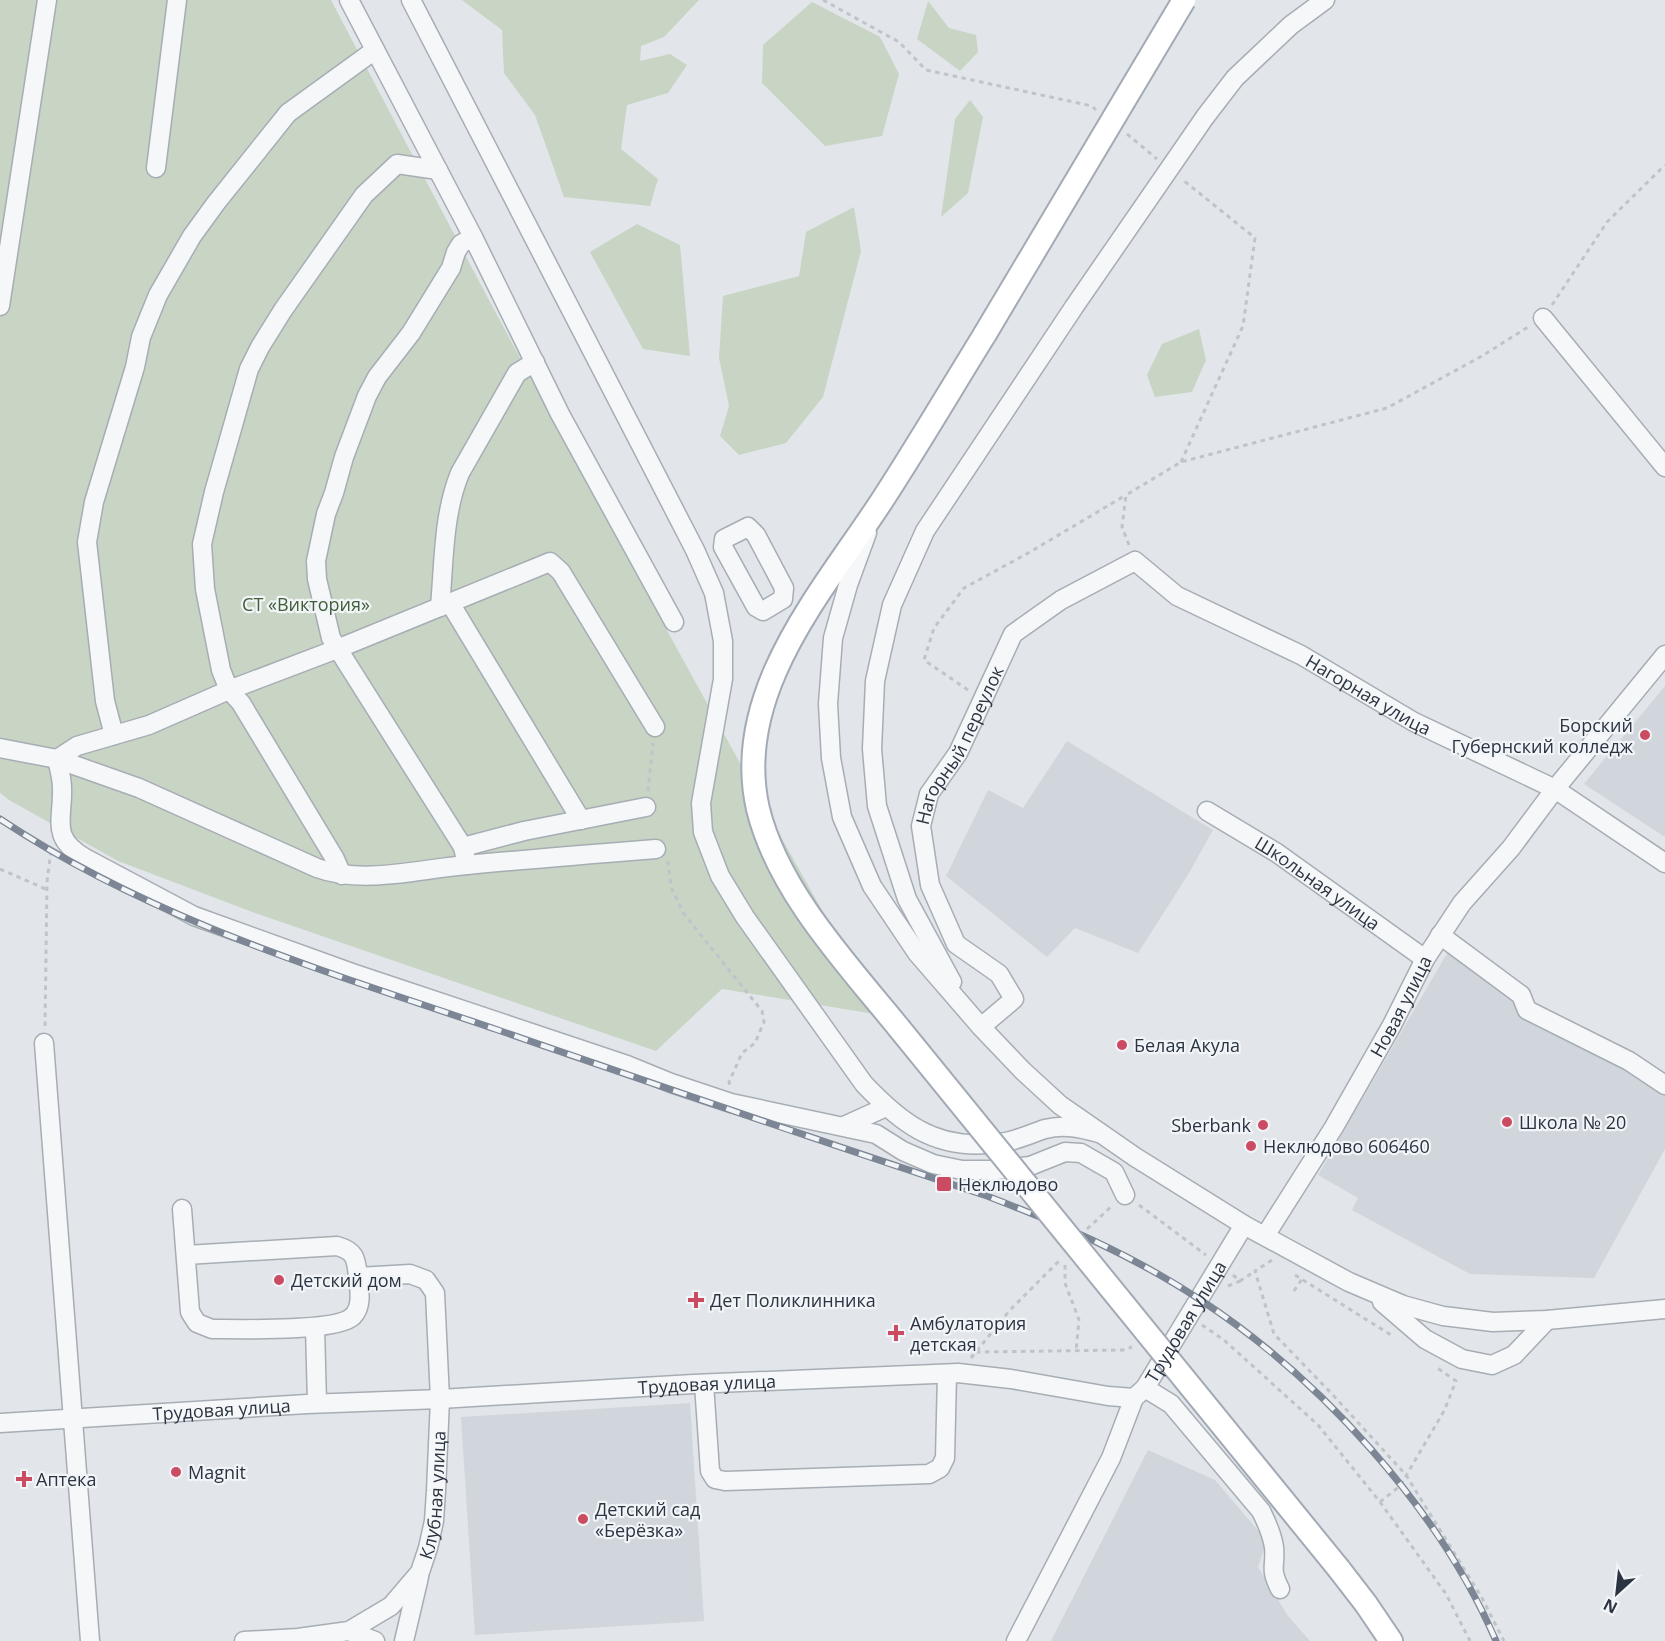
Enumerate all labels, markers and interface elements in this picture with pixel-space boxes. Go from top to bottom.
park label: СТ «Виктория» [242,592,370,616]
street label: Нагорная улица [1301,649,1435,740]
street label: Нагорный переулок [910,661,1009,827]
place label: Борский Губернский колледж [1452,713,1634,758]
marker: Борский Губернский колледж [1638,728,1652,742]
street label: Школьная улица [1251,831,1385,935]
street label: Новая улица [1364,951,1437,1061]
place label: Белая Акула [1134,1033,1240,1057]
marker: Белая Акула [1115,1038,1129,1052]
place label: Школа № 20 [1519,1110,1626,1134]
place label: Sberbank [1171,1113,1252,1137]
marker: Школа № 20 [1500,1115,1514,1129]
marker: Sberbank [1256,1118,1270,1132]
place label: Неклюдово 606460 [1263,1134,1430,1158]
marker: Неклюдово 606460 [1244,1139,1258,1153]
place label: Неклюдово [958,1172,1058,1196]
marker: Неклюдово [935,1175,953,1193]
street label: Трудовая улица [1139,1256,1232,1387]
place label: Детский дом [291,1268,402,1292]
marker: Детский дом [272,1273,286,1287]
place label: Дет Поликлинника [710,1288,876,1312]
marker: Дет Поликлинника [687,1291,705,1309]
place label: Амбулатория детская [910,1311,1026,1356]
marker: Амбулатория детская [887,1324,905,1342]
street label: Трудовая улица [637,1369,776,1399]
street label: Трудовая улица [152,1393,291,1426]
street label: Клубная улица [413,1430,451,1562]
place label: Magnit [188,1460,246,1484]
marker: Magnit [169,1465,183,1479]
place label: Аптека [36,1467,96,1491]
marker: Аптека [17,1472,31,1486]
place label: Детский сад «Берёзка» [595,1497,700,1542]
marker: Детский сад «Берёзка» [576,1512,590,1526]
north arrow [1587,1563,1647,1623]
text: N [1599,1594,1621,1619]

